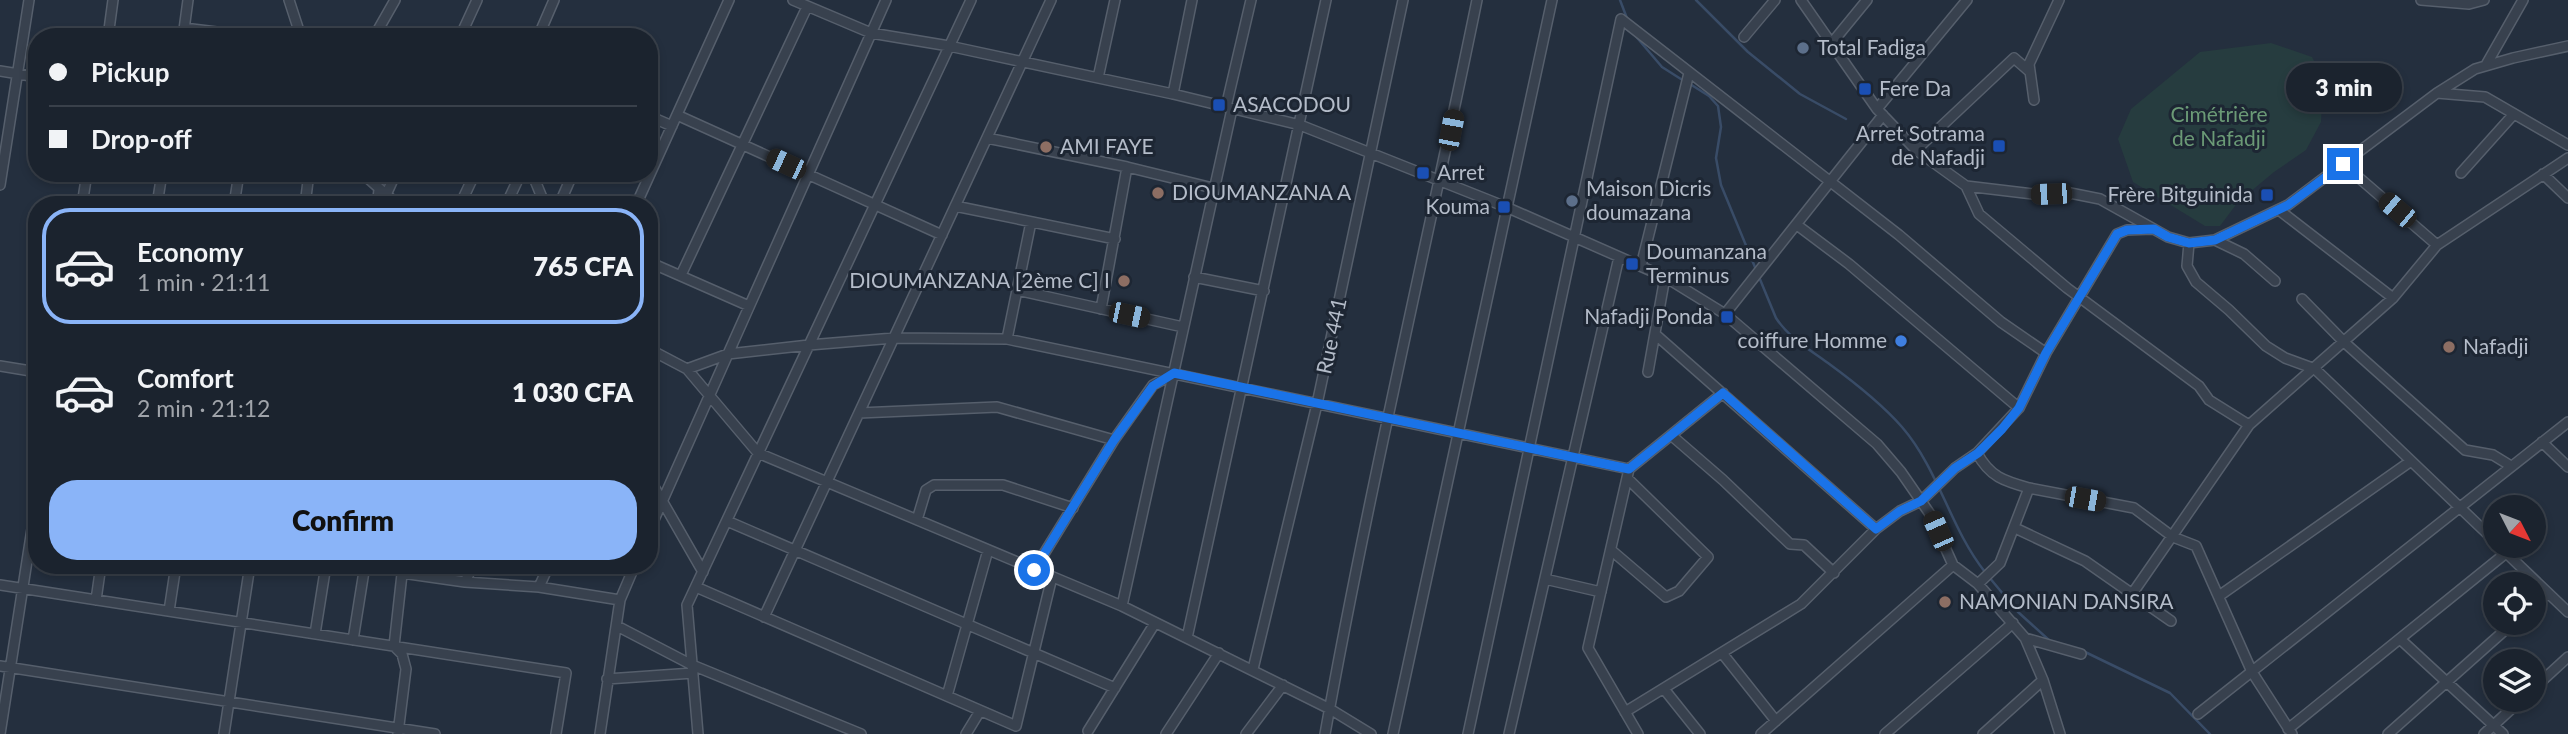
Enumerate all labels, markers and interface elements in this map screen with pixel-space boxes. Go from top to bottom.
place label: Total Fadiga [1817,34,1926,59]
marker: Total Fadiga [1795,40,1811,56]
text: Pickup [91,56,170,88]
callout: 3 min [2285,62,2401,111]
text: 3 min [2315,73,2373,101]
place label: Fere Da [1879,75,1951,100]
marker: Fere Da [1857,81,1873,97]
place label: ASACODOU [1233,91,1351,116]
marker: ASACODOU [1211,97,1227,113]
park label: Cimétrière de Nafadji [2171,101,2267,150]
car [1437,107,1466,153]
place label: Arret Sotrama de Nafadji [1856,120,1985,169]
text: Drop-off [91,123,192,155]
place label: AMI FAYE [1060,133,1154,158]
marker: Arret Sotrama de Nafadji [1991,138,2007,154]
marker: AMI FAYE [1038,139,1054,155]
car [763,146,810,182]
route end [2327,148,2359,180]
place label: Arret [1437,159,1485,184]
marker: Arret [1415,165,1431,181]
place label: Maison Dicris doumazana [1586,175,1711,224]
place label: DIOUMANZANA A [1172,179,1352,204]
place label: Frère Bitguinida [2108,181,2253,206]
car [2030,183,2073,205]
marker: DIOUMANZANA A [1150,185,1166,201]
marker: Frère Bitguinida [2259,187,2275,203]
car [2375,188,2420,232]
place label: Kouma [1426,193,1490,218]
marker: Maison Dicris doumazana [1564,193,1580,209]
marker: Kouma [1496,199,1512,215]
icon: car [53,235,116,298]
text: Economy [137,236,243,268]
place label: Doumanzana Terminus [1646,238,1767,287]
text: 765 CFA [533,250,633,282]
marker: Doumanzana Terminus [1624,256,1640,272]
place label: DIOUMANZANA [2ème C] I [849,267,1110,292]
text: 1 min · 21:11 [137,268,270,296]
marker: DIOUMANZANA [2ème C] I [1116,273,1132,289]
street label: Rue 441 [1310,295,1351,376]
car [1107,300,1152,330]
place label: Nafadji Ponda [1584,303,1713,328]
marker: Nafadji Ponda [1719,309,1735,325]
place label: coiffure Homme [1738,327,1887,352]
marker: coiffure Homme [1893,333,1909,349]
place label: Nafadji [2463,333,2529,358]
marker: Nafadji [2441,339,2457,355]
icon: car [53,361,116,424]
text: Comfort [137,362,234,394]
text: 1 030 CFA [512,376,633,408]
text: 2 min · 21:12 [137,394,270,422]
button: Confirm [49,480,637,560]
car [2063,485,2108,513]
north arrow [2483,495,2546,558]
map controls [2483,495,2546,712]
car [1920,508,1957,554]
route start [1018,554,1050,586]
button: locate [2483,572,2546,635]
place label: NAMONIAN DANSIRA [1959,588,2174,613]
marker: NAMONIAN DANSIRA [1937,594,1953,610]
button: layers [2483,649,2546,712]

